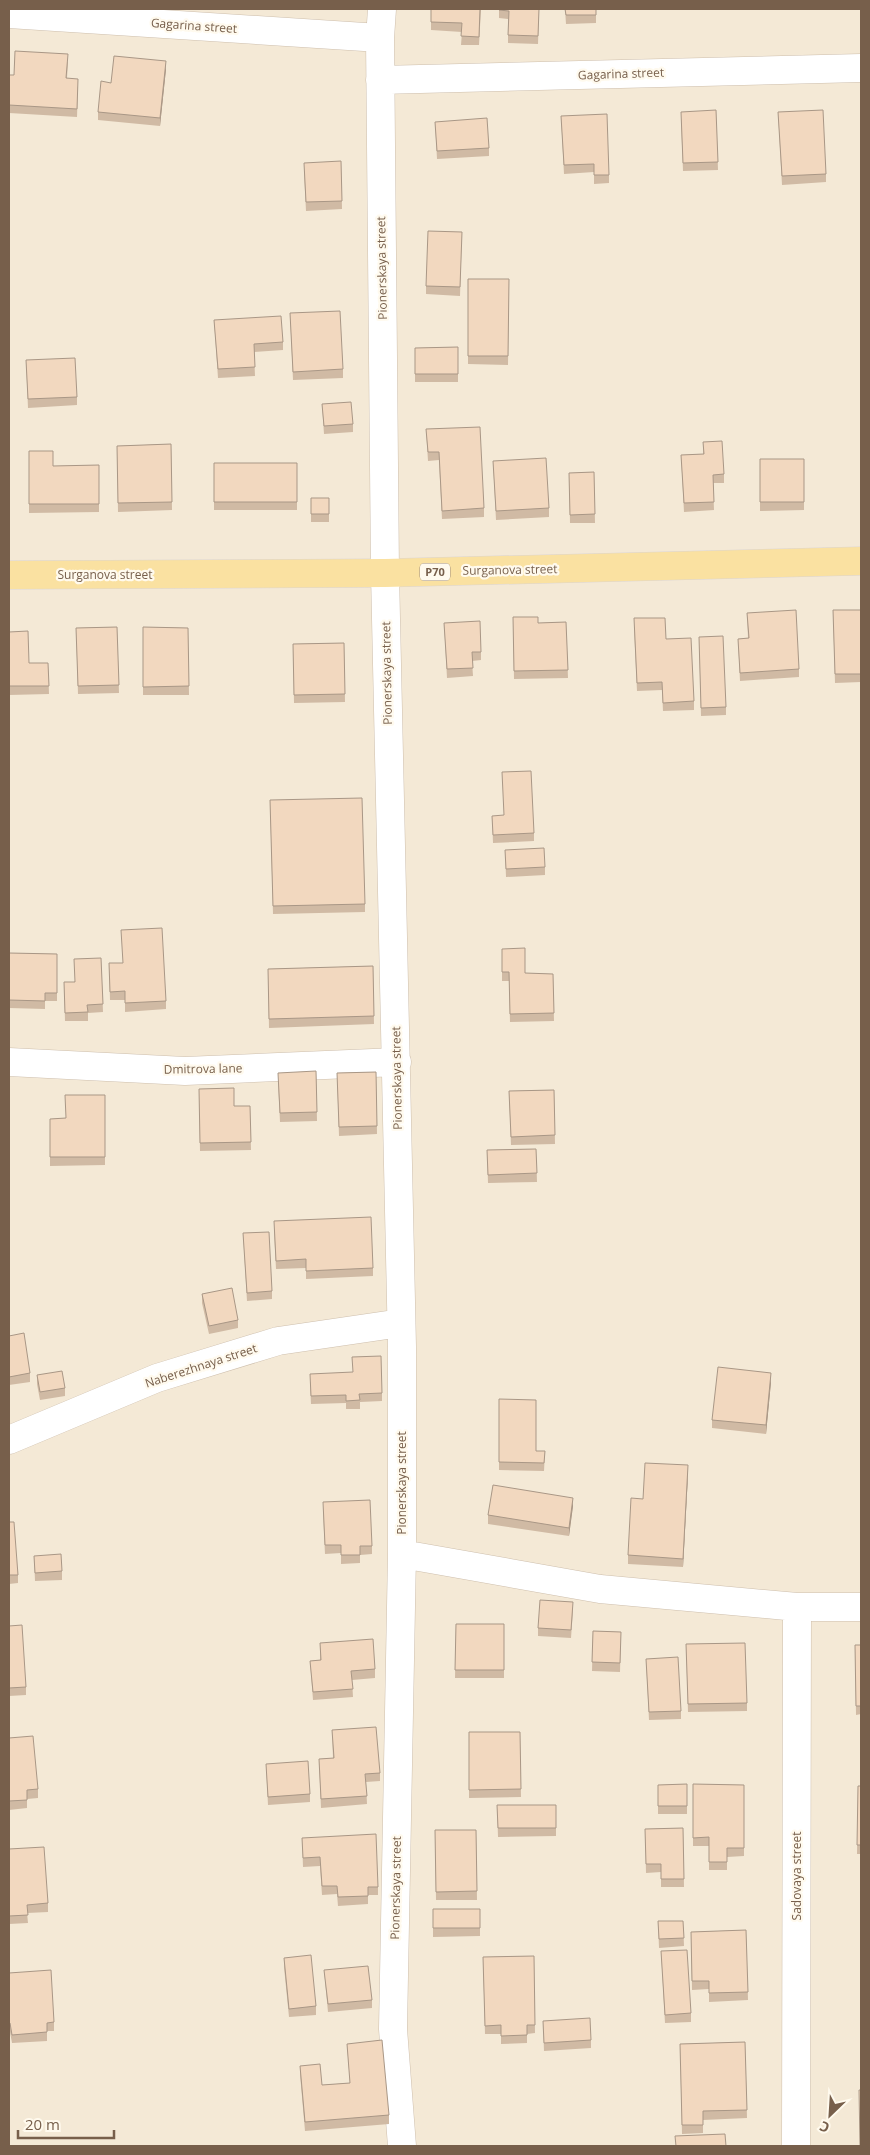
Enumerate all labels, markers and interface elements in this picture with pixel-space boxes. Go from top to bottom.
street label: Gagarina street [150,14,238,37]
street label: Gagarina street [578,63,664,84]
street label: Pionerskaya street [372,216,391,320]
street label: Surganova street [462,560,558,579]
road number: Р70 [420,564,450,580]
street label: Surganova street [57,566,153,583]
street label: Pionerskaya street [377,621,396,725]
street label: Pionerskaya street [387,1026,406,1130]
street label: Dmitrova lane [163,1059,243,1078]
street label: Naberezhnaya street [143,1339,259,1392]
street label: Pionerskaya street [393,1431,410,1535]
street label: Sadovaya street [788,1832,805,1920]
street label: Pionerskaya street [386,1836,405,1940]
north arrow [805,2090,855,2140]
scale bar [18,2108,114,2140]
text: 20 m [25,2114,60,2134]
text: С [816,2117,832,2138]

